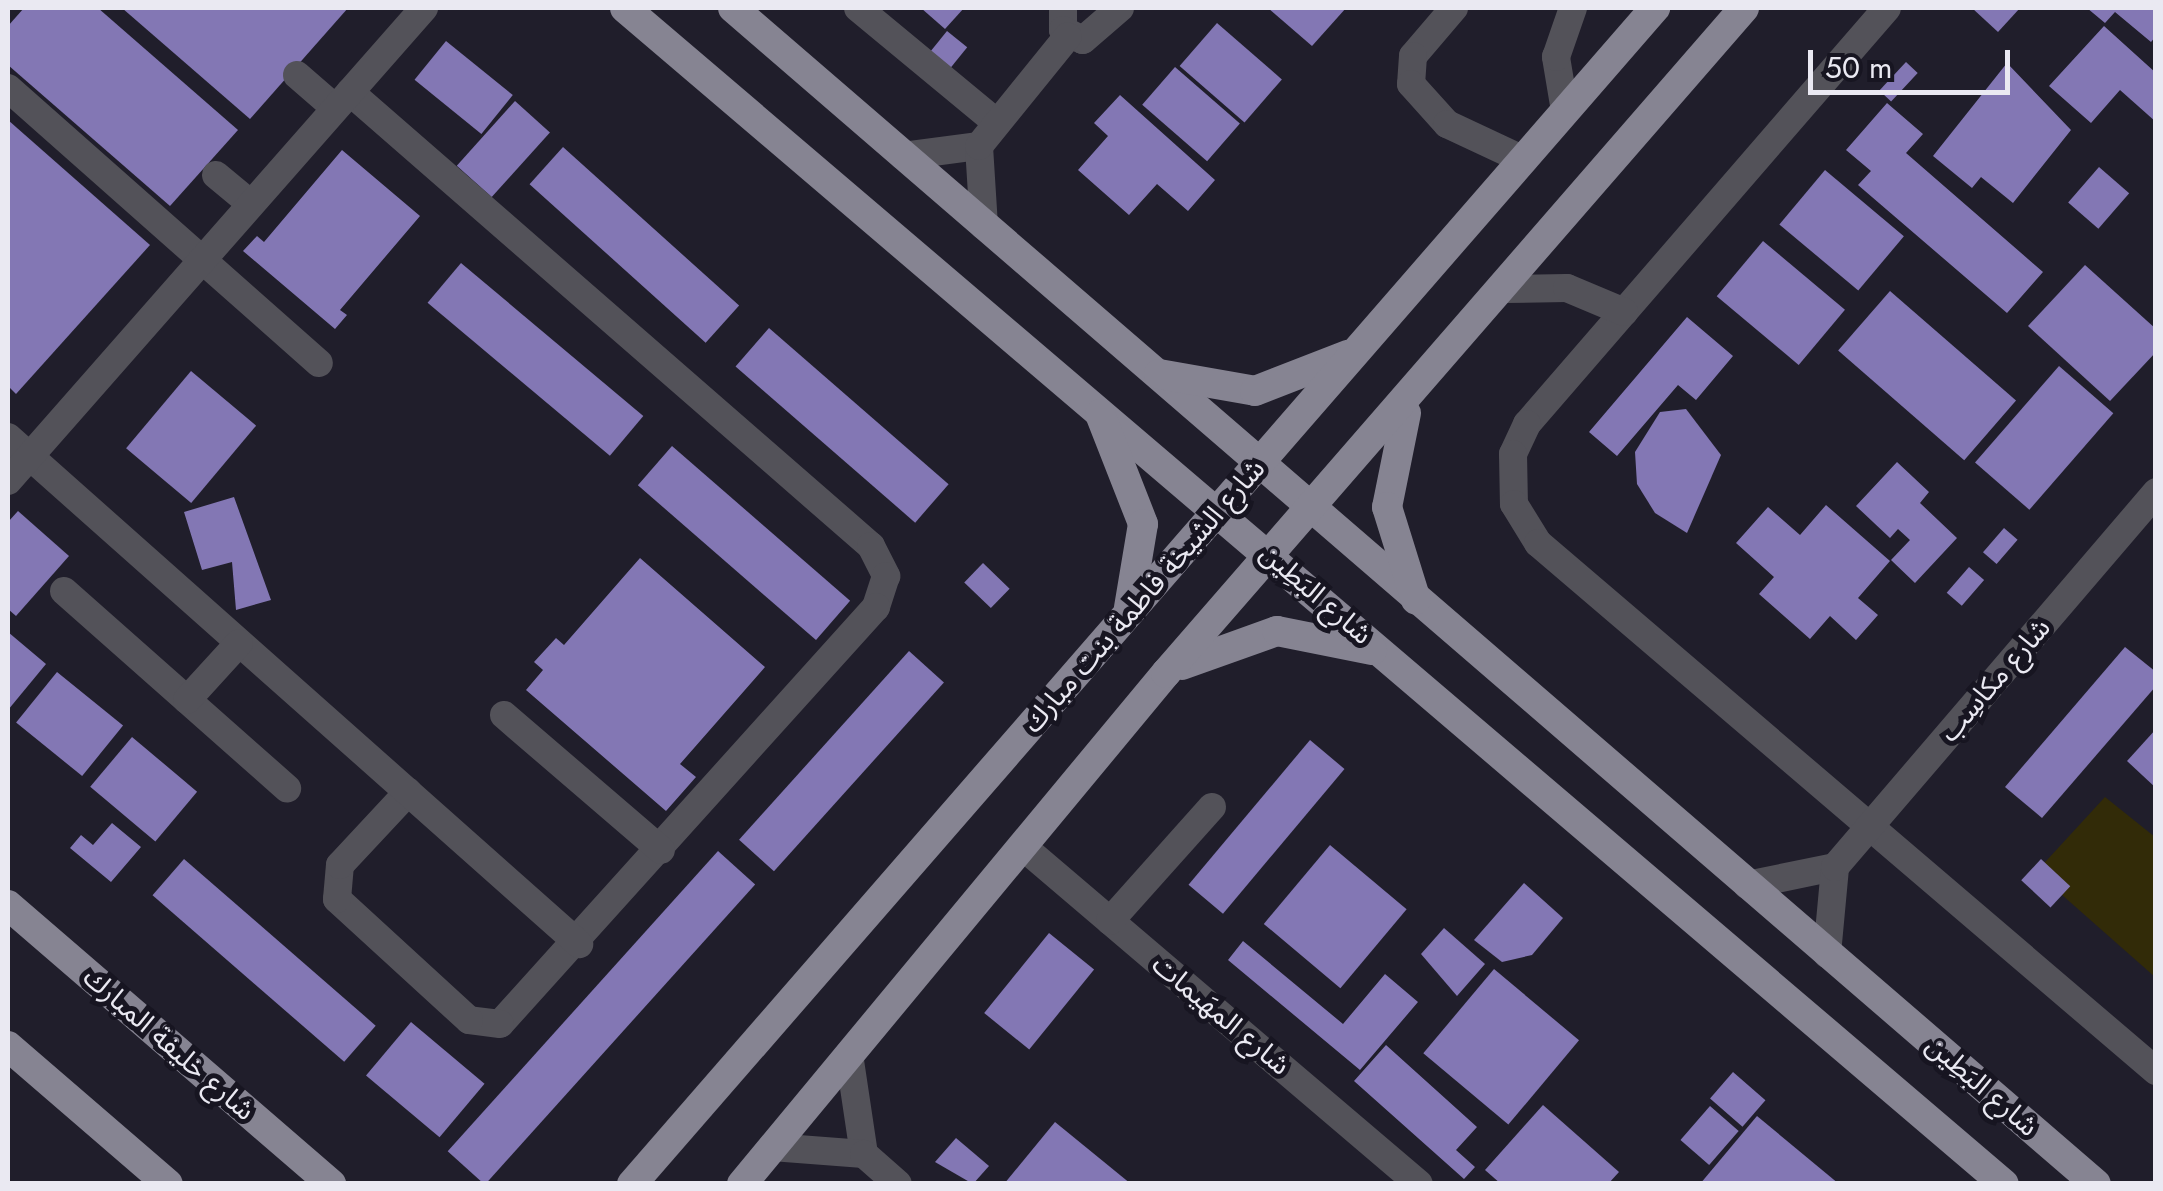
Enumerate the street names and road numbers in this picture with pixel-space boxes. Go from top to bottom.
street label: شارع الشيخة فاطمة بنت مبارك [1016,452,1272,740]
street label: شارع البَطِين [1253,536,1379,652]
street label: شارع مكاسِب [1932,611,2058,749]
street label: شارع المهَيمات [1145,948,1297,1082]
street label: شارع خليفة المبارك [76,960,262,1128]
street label: شارع البَطِين [1919,1028,2045,1144]

